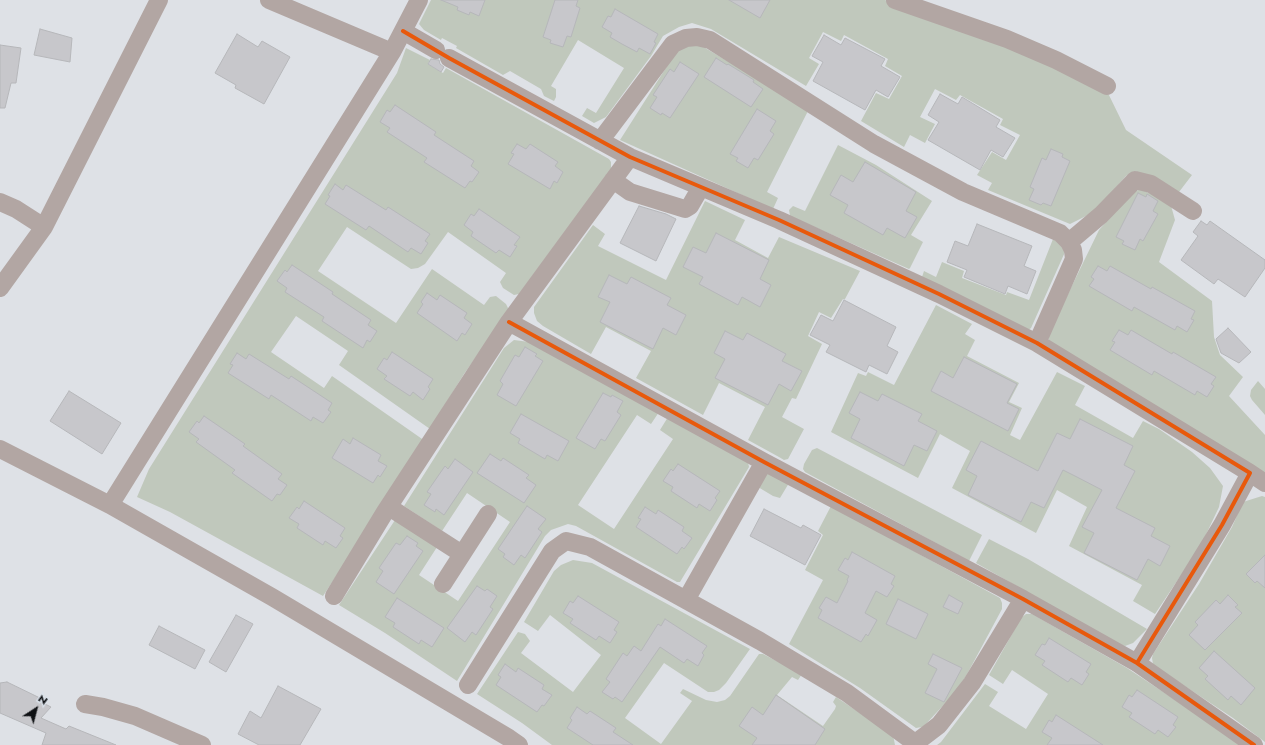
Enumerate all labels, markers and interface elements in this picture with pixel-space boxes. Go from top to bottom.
north arrow [16,689,56,729]
text: N [35,690,51,708]

